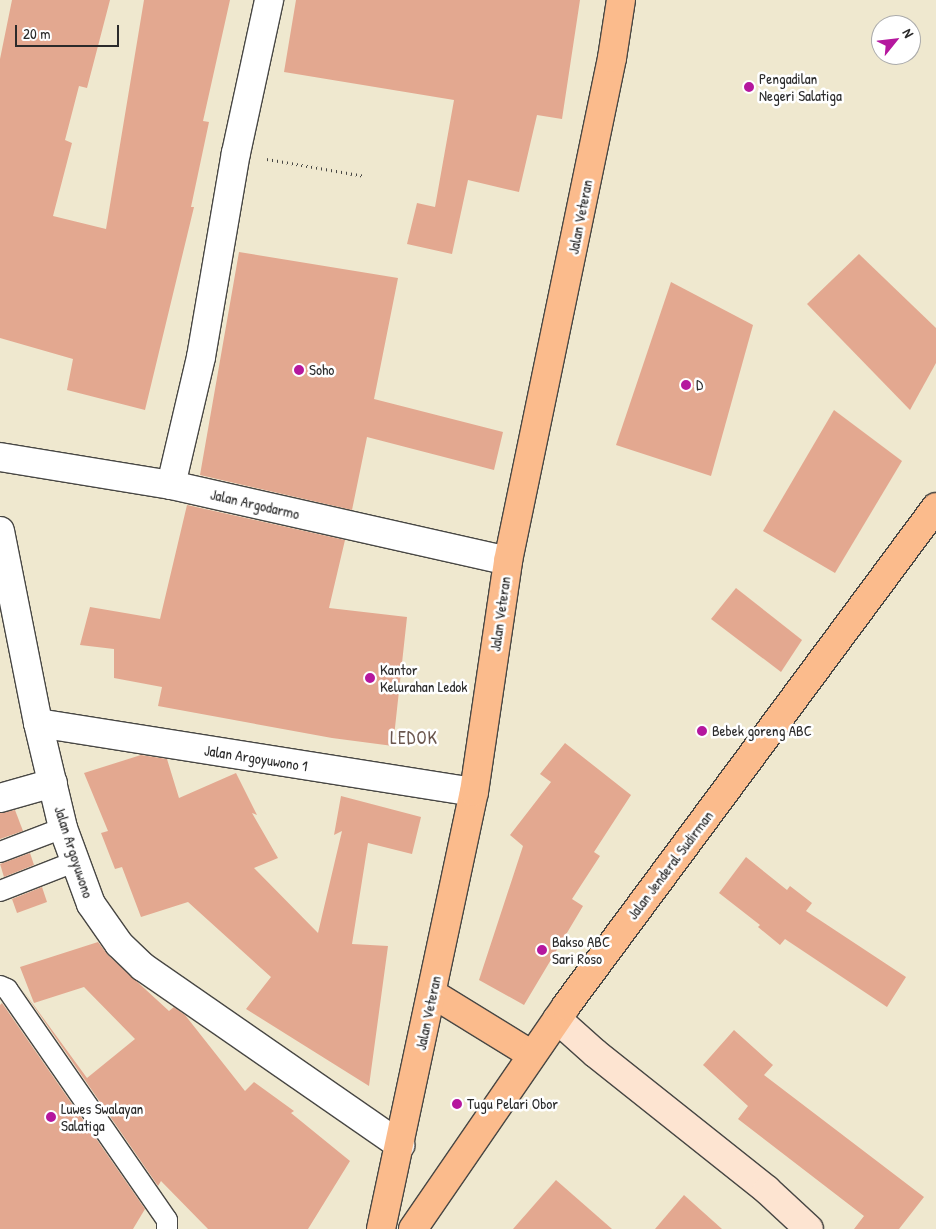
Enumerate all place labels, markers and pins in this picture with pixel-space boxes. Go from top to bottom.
place label: Pengadilan Negeri Salatiga [759,69,842,104]
marker: Pengadilan Negeri Salatiga [743,81,755,93]
place label: Soho [309,361,334,379]
marker: Soho [293,364,305,376]
place label: D [696,376,703,394]
marker: D [680,379,692,391]
place label: Kantor Kelurahan Ledok [380,660,468,695]
marker: Kantor Kelurahan Ledok [364,672,376,684]
place label: Bebek goreng ABC [712,722,812,740]
marker: Bebek goreng ABC [696,725,708,737]
place label: Bakso ABC Sari Roso [552,932,610,967]
marker: Bakso ABC Sari Roso [536,944,548,956]
place label: Tugu Pelari Obor [467,1095,558,1113]
marker: Tugu Pelari Obor [451,1098,463,1110]
place label: Luwes Swalayan Salatiga [61,1099,143,1134]
marker: Luwes Swalayan Salatiga [45,1111,57,1123]

